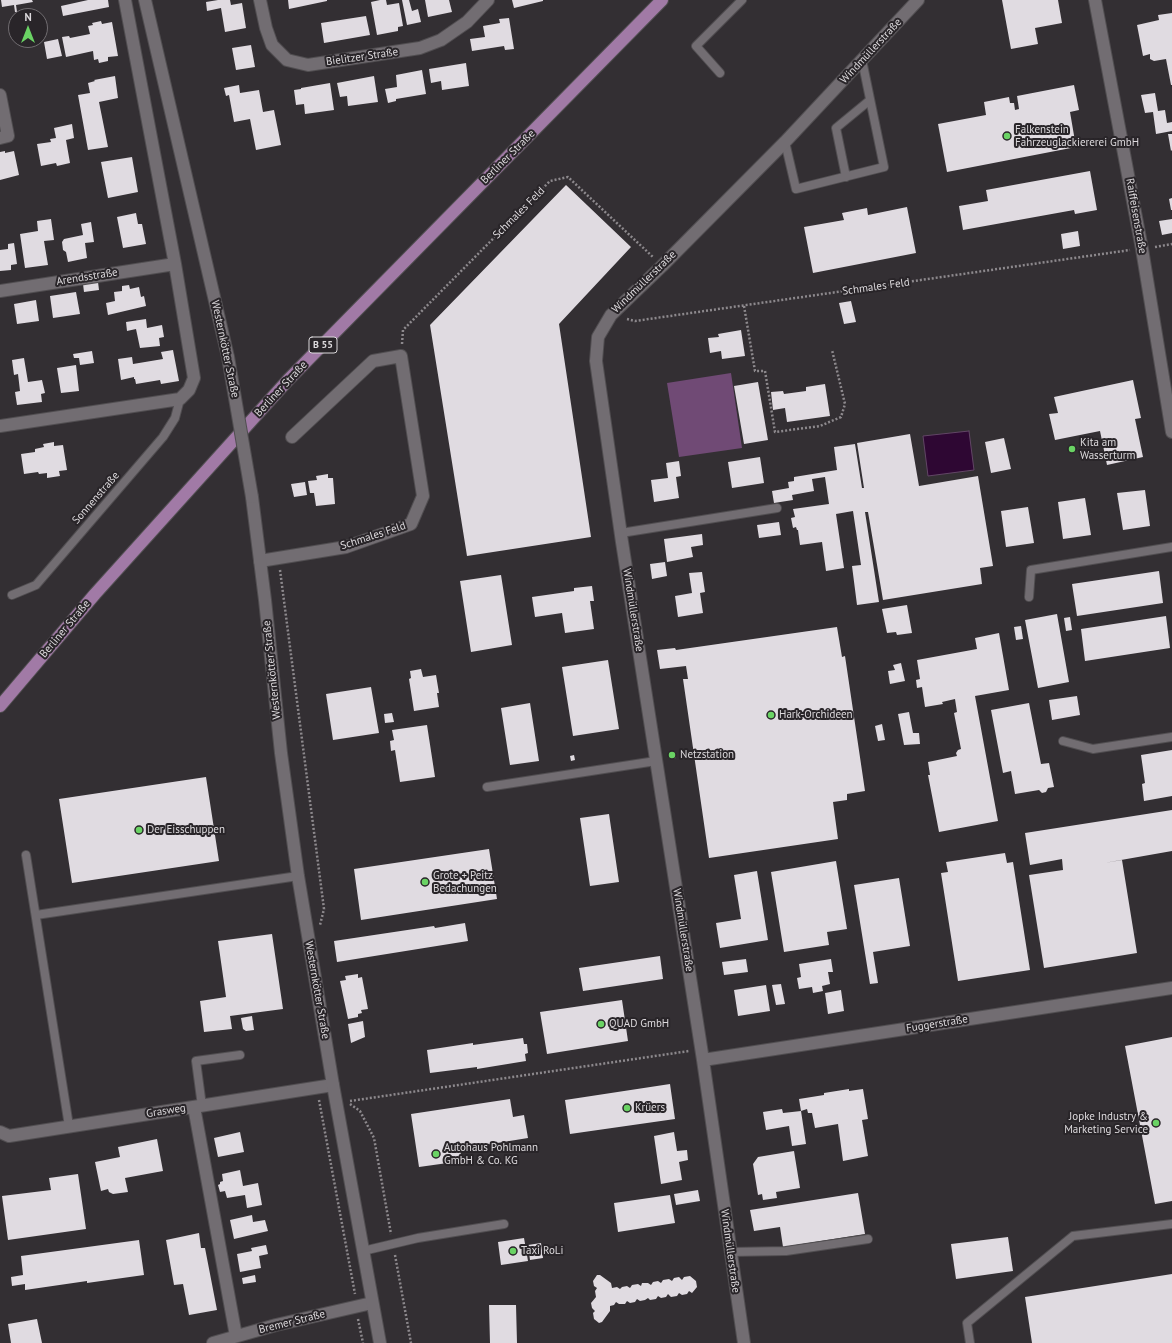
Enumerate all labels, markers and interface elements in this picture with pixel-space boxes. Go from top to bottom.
north arrow [8,8,48,48]
text: N [24,10,32,24]
street label: Windmüllerstraße [837,16,905,86]
street label: Bielitzer Straße [325,45,399,69]
place label: Falkenstein Fahrzeuglackiererei GmbH [1015,123,1139,149]
street label: Berliner Straße [478,127,538,187]
marker: Falkenstein Fahrzeuglackiererei GmbH [1002,131,1012,141]
street label: Raiffeisenstraße [1123,177,1149,255]
street label: Schmales Feld [490,184,548,242]
street label: Windmüllerstraße [609,248,679,316]
street label: Arendsstraße [55,266,119,288]
street label: Schmales Feld [841,276,911,298]
street label: Westernkötter Straße [208,299,242,399]
road number: B 55 [309,337,337,353]
street label: Berliner Straße [252,359,310,419]
place label: Kita am Wasserturm [1080,436,1135,462]
marker: Kita am Wasserturm [1067,444,1077,454]
street label: Sonnenstraße [70,469,122,527]
street label: Schmales Feld [339,519,407,553]
street label: Windmüllerstraße [620,567,646,653]
street label: Berliner Straße [37,598,93,660]
street label: Westernkötter Straße [260,620,284,720]
place label: Hark-Orchideen [779,708,852,722]
marker: Hark-Orchideen [766,710,776,720]
place label: Netzstation [680,748,734,762]
marker: Netzstation [667,750,677,760]
place label: Der Eisschuppen [147,823,225,837]
marker: Der Eisschuppen [134,825,144,835]
place label: Grote + Peitz Bedachungen [433,869,497,895]
marker: Grote + Peitz Bedachungen [420,877,430,887]
street label: Windmüllerstraße [670,887,696,973]
street label: Westernkötter Straße [302,940,332,1040]
street label: Fuggerstraße [905,1013,969,1035]
place label: QUAD GmbH [609,1017,669,1031]
marker: QUAD GmbH [596,1019,606,1029]
street label: Grasweg [145,1101,187,1121]
place label: Krüers [635,1101,665,1115]
marker: Krüers [622,1103,632,1113]
place label: Jopke Industry & Marketing Service [1064,1110,1148,1136]
marker: Jopke Industry & Marketing Service [1151,1118,1161,1128]
place label: Autohaus Pohlmann GmbH & Co. KG [444,1141,538,1167]
marker: Autohaus Pohlmann GmbH & Co. KG [431,1149,441,1159]
street label: Windmüllerstraße [718,1208,742,1294]
place label: Taxi RoLi [521,1244,564,1258]
marker: Taxi RoLi [508,1246,518,1256]
street label: Bremer Straße [258,1307,326,1337]

